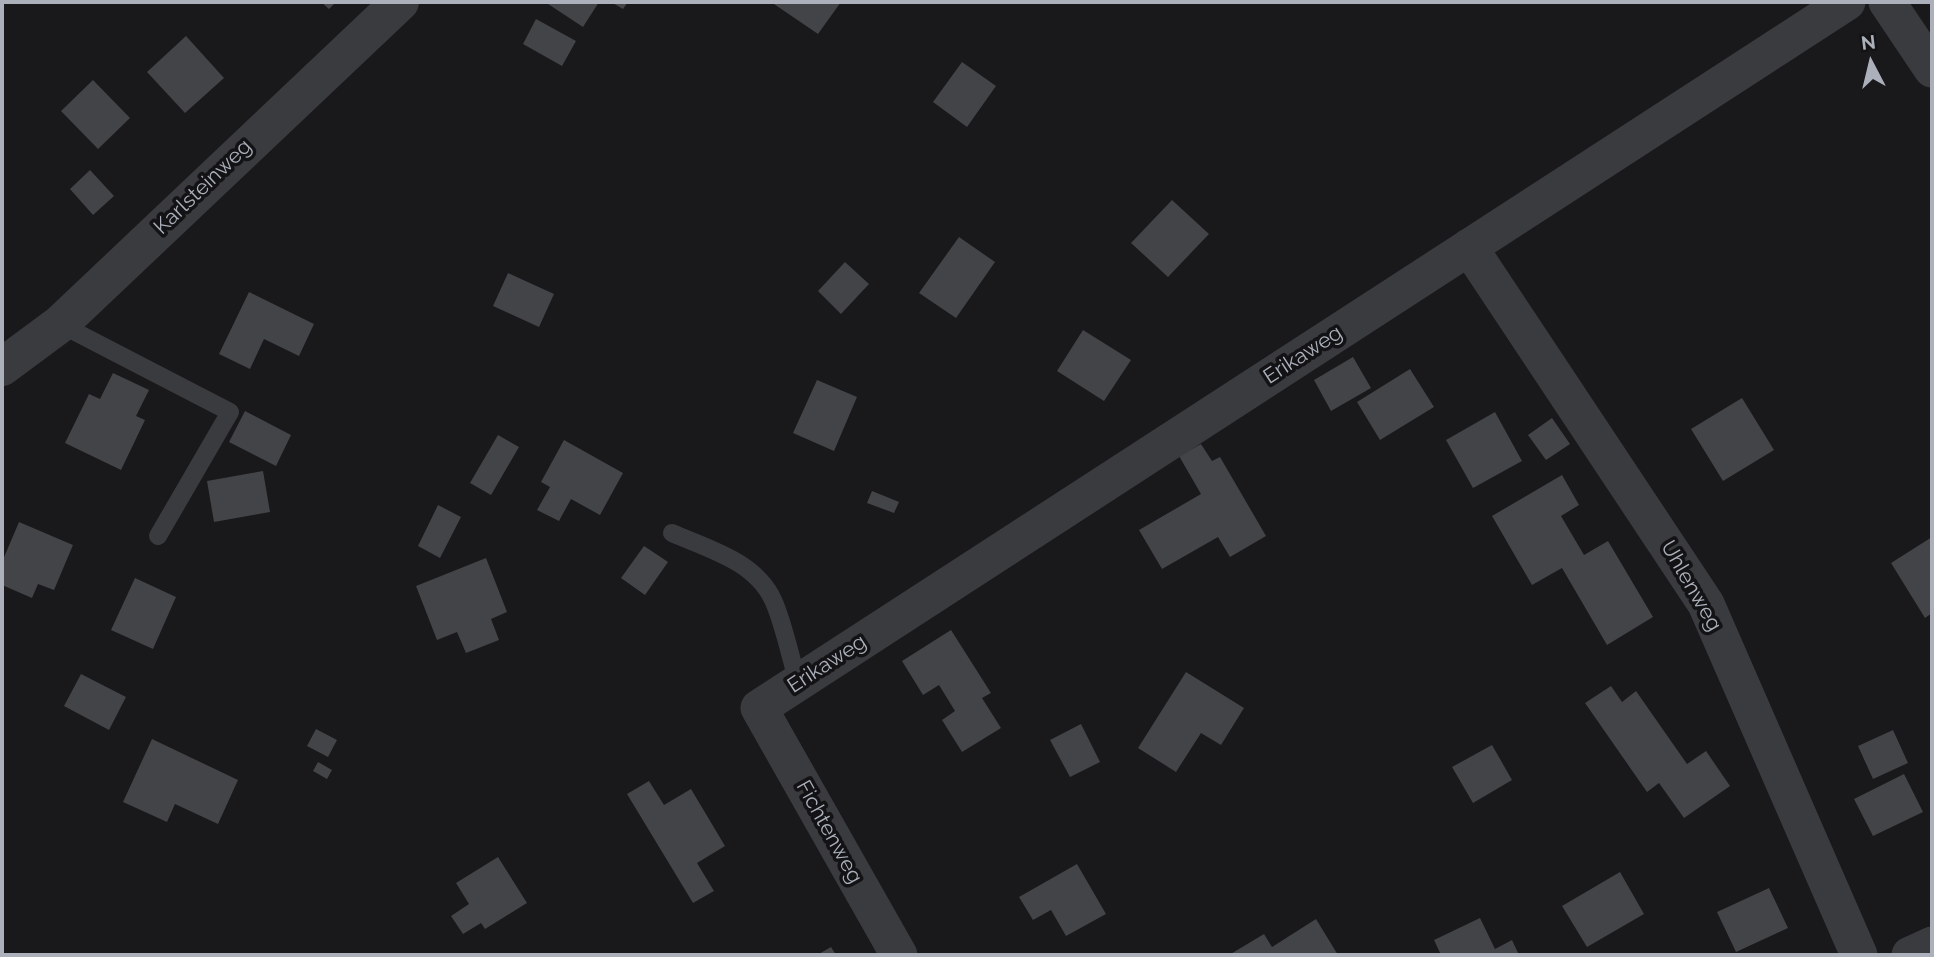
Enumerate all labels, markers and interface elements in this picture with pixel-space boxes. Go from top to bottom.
north arrow [1836,28,1906,98]
text: N [1860,30,1877,54]
street label: Karlsteinweg [149,134,257,240]
street label: Erikaweg [1259,320,1347,390]
street label: Uhlenweg [1655,536,1727,636]
street label: Erikaweg [783,629,871,699]
street label: Fichtenweg [790,776,868,888]

